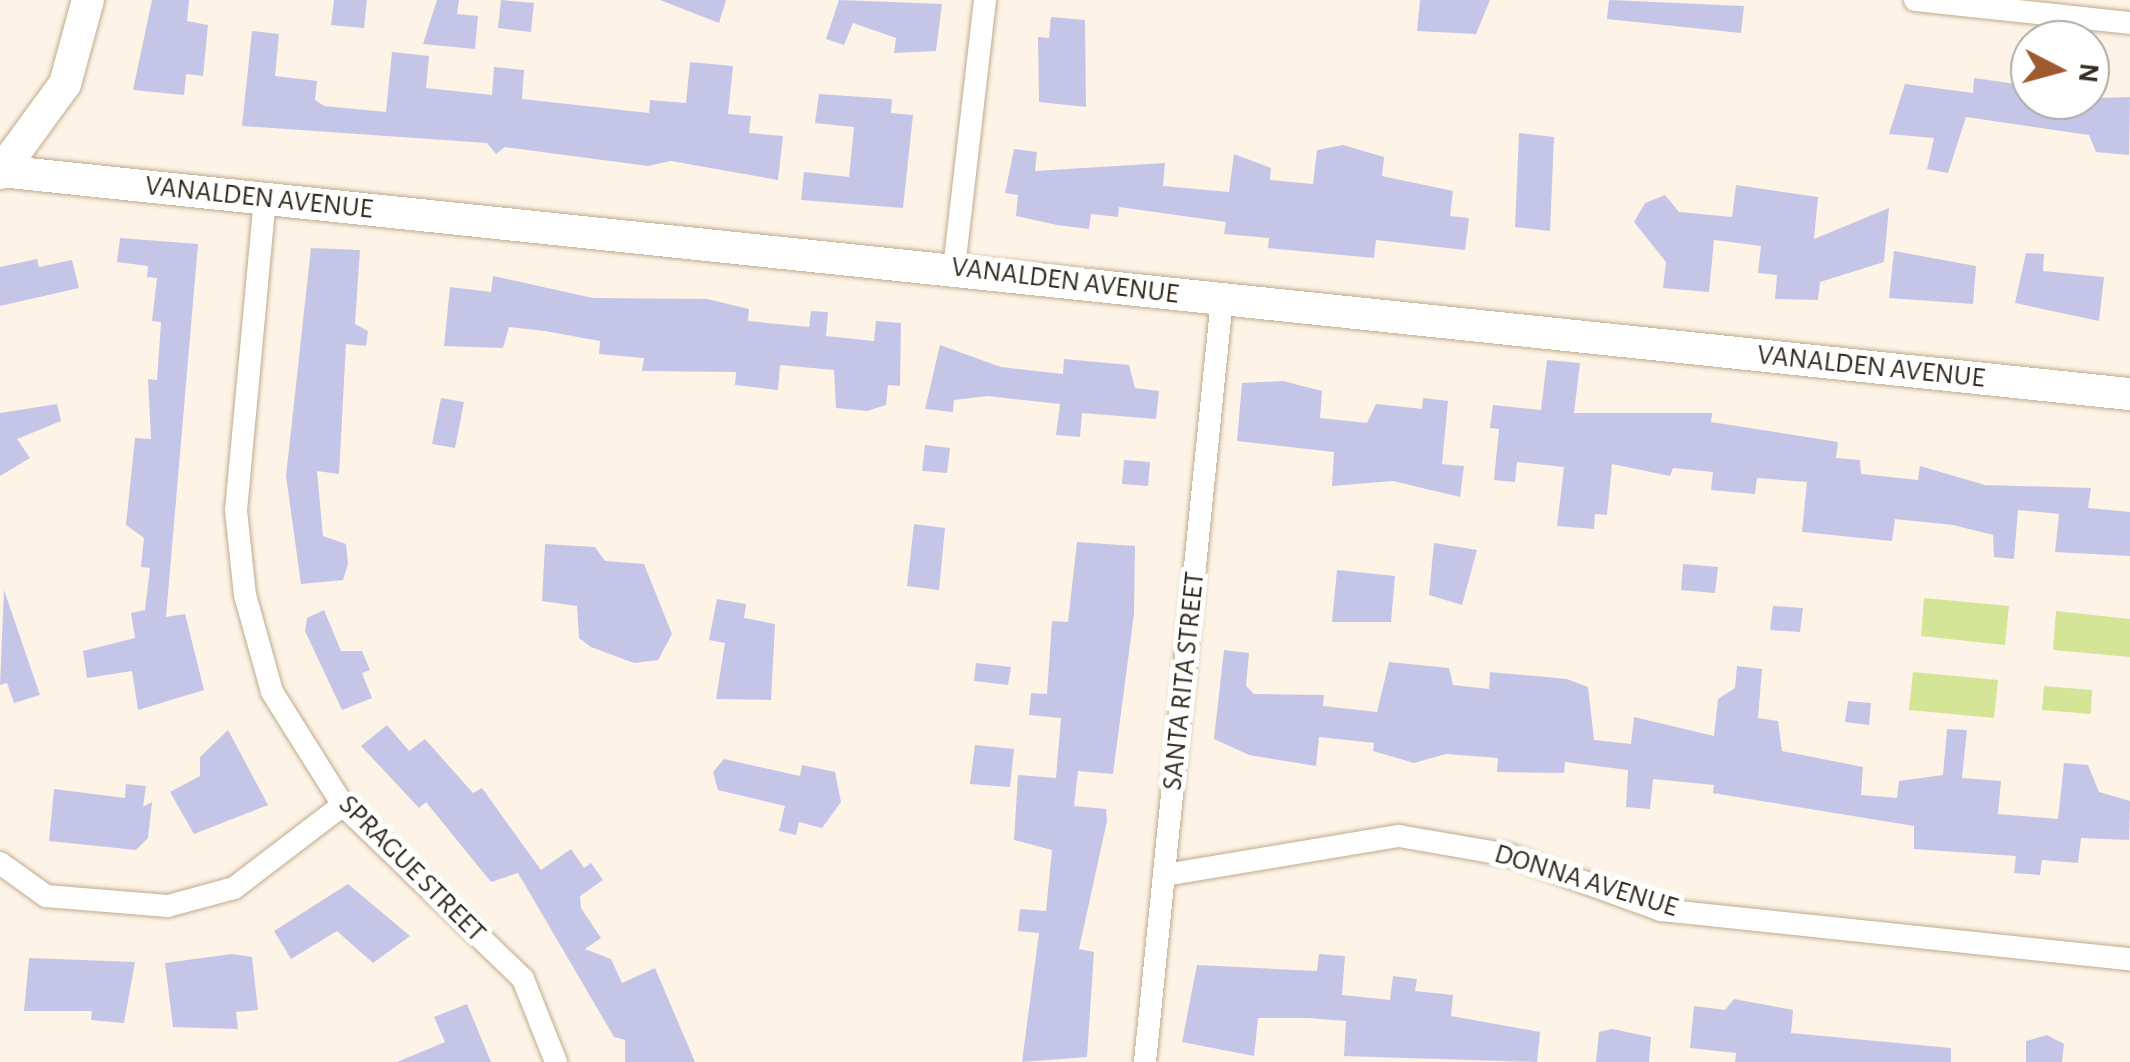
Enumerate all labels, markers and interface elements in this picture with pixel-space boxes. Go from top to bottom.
north arrow [2010,20,2110,120]
text: N [2073,62,2103,84]
street label: VANALDEN AVENUE [144,169,374,227]
street label: VANALDEN AVENUE [949,250,1181,312]
street label: VANALDEN AVENUE [1756,338,1986,396]
street label: SANTA RITA STREET [1156,570,1212,792]
street label: SPRAGUE STREET [331,788,493,950]
street label: DONNA AVENUE [1490,837,1682,925]

